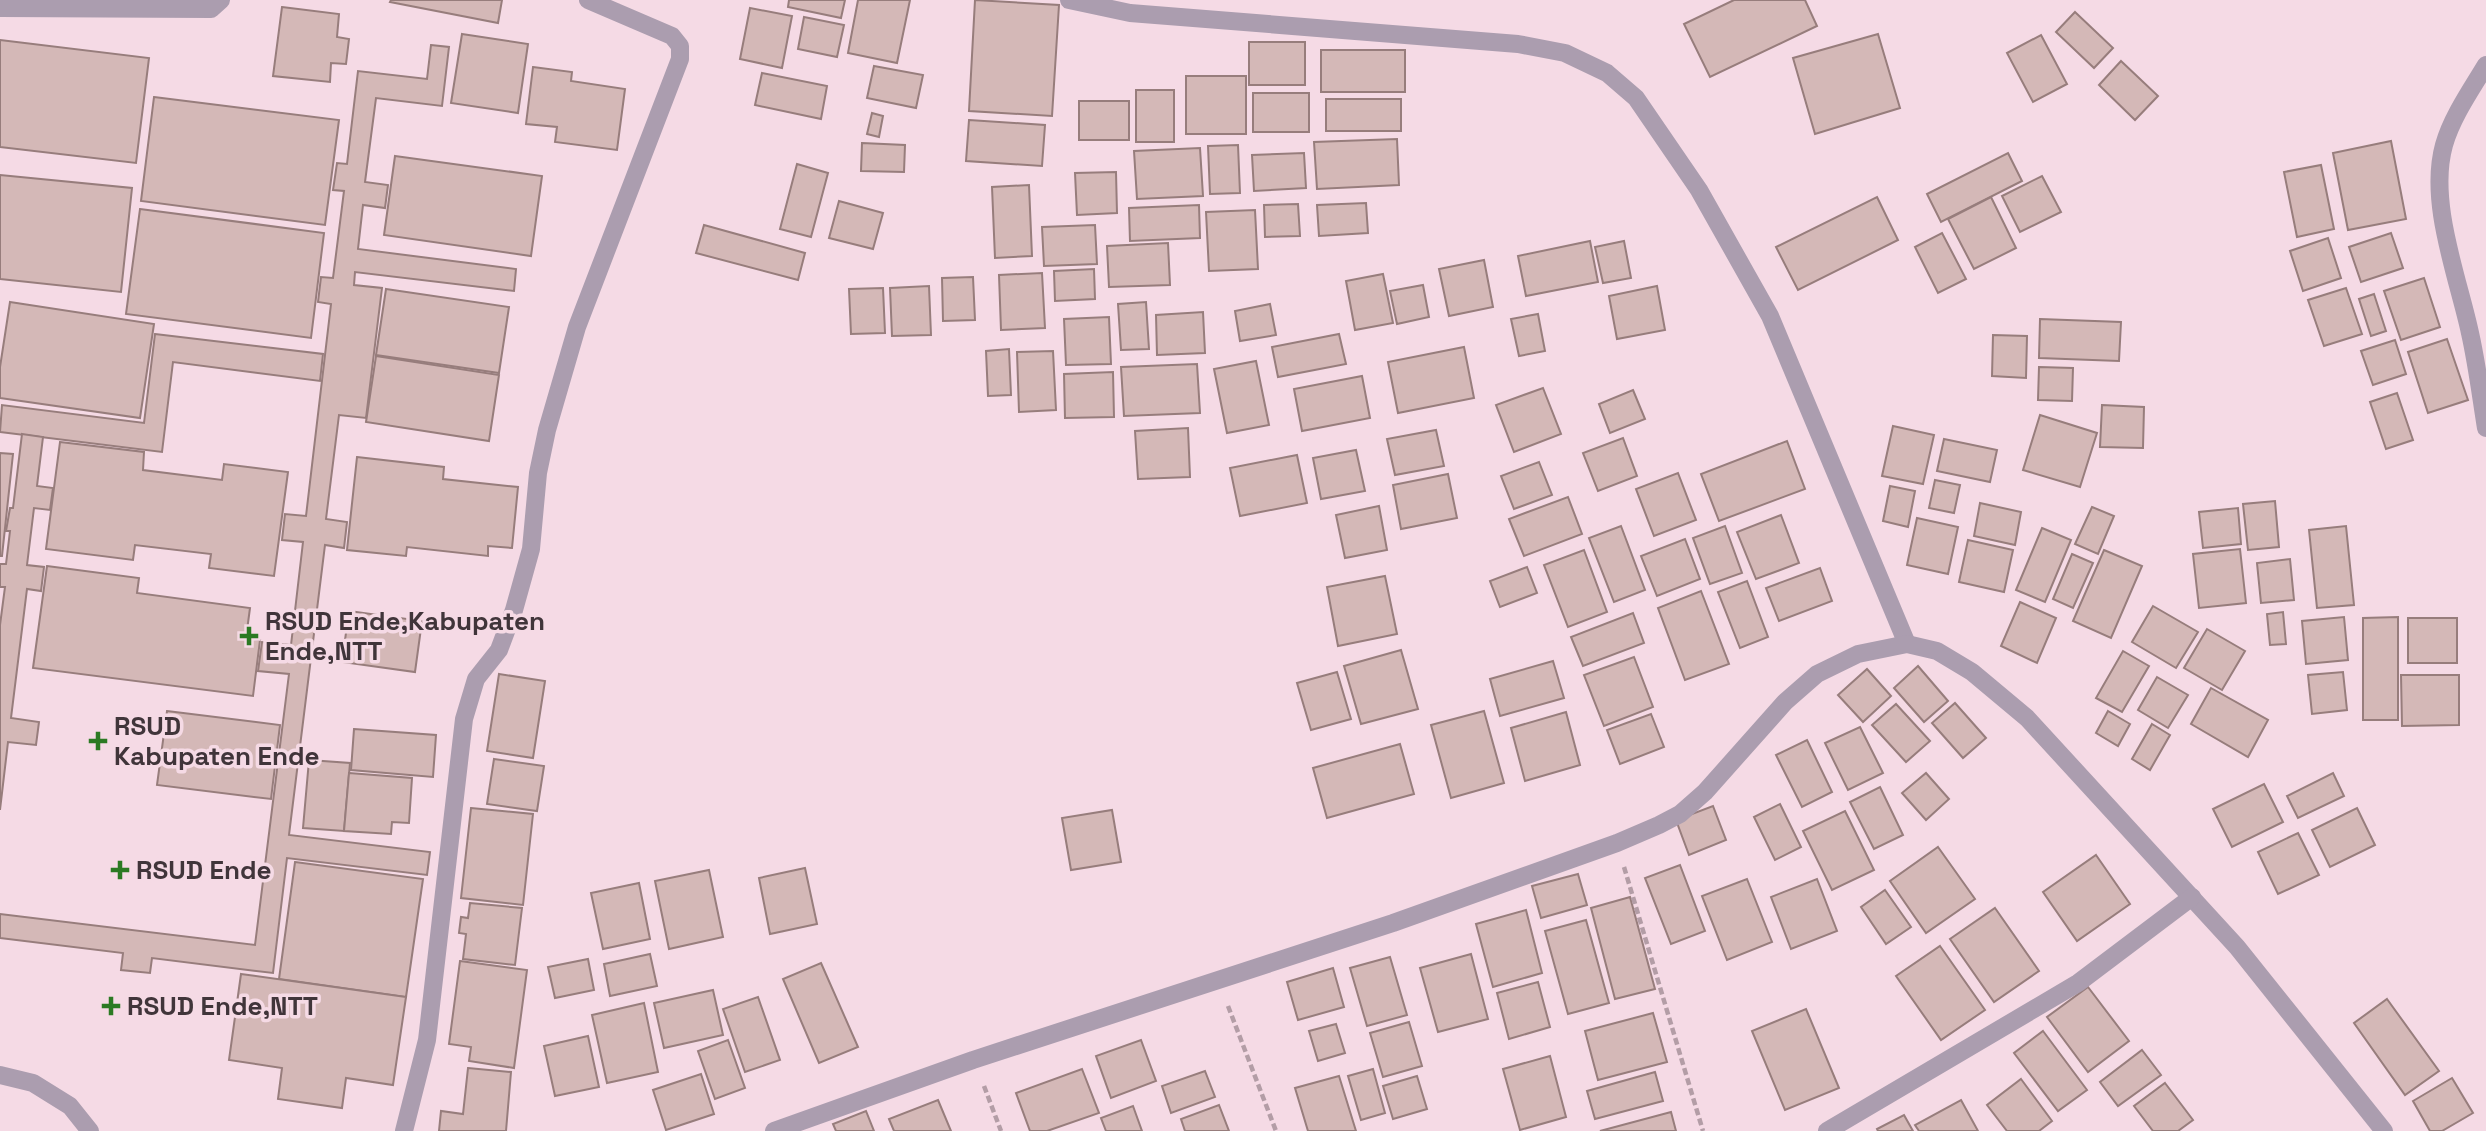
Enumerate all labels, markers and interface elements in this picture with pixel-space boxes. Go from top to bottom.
place label: RSUD Ende,Kabupaten Ende,NTT [265,604,545,668]
marker: RSUD Ende,Kabupaten Ende,NTT [239,626,259,646]
place label: RSUD Kabupaten Ende [114,709,320,773]
marker: RSUD Kabupaten Ende [88,731,108,751]
place label: RSUD Ende [136,853,272,887]
marker: RSUD Ende [110,860,130,880]
place label: RSUD Ende,NTT [127,989,318,1023]
marker: RSUD Ende,NTT [101,996,121,1016]

